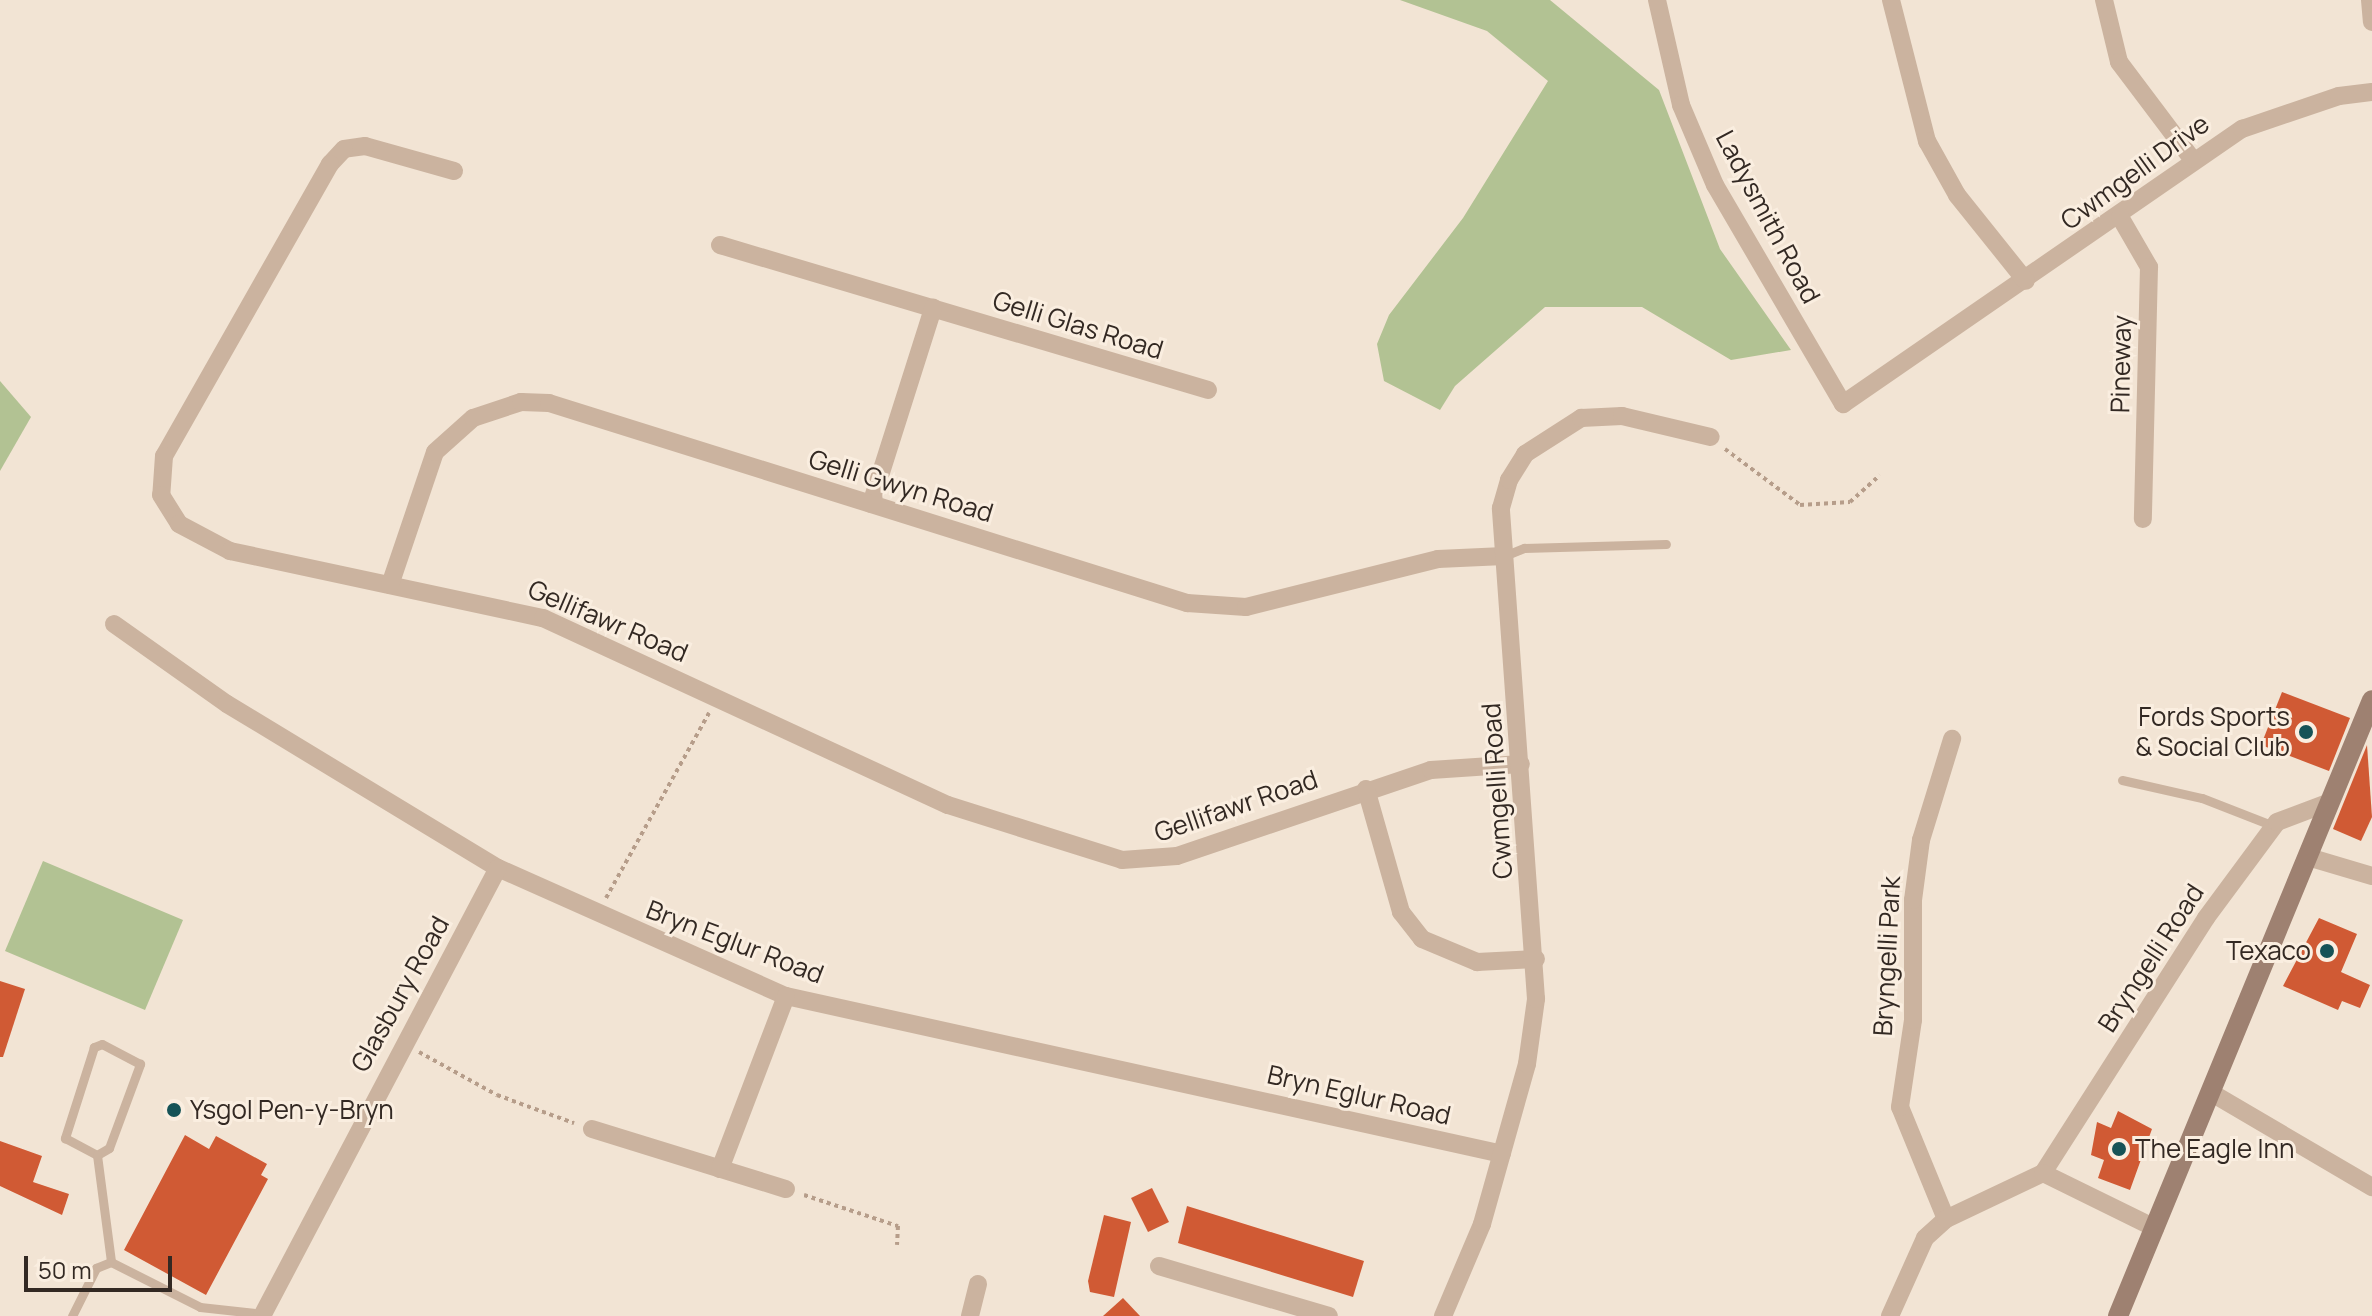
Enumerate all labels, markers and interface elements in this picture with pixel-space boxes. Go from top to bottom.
street label: Cwmgelli Drive [2055,108,2215,236]
street label: Ladysmith Road [1709,125,1827,309]
street label: Gelli Glas Road [989,284,1167,366]
street label: Pineway [2105,315,2137,413]
street label: Gelli Gwyn Road [805,443,997,529]
street label: Gellifawr Road [523,573,693,669]
place label: Fords Sports & Social Club [2135,701,2290,762]
street label: Cwmgelli Road [1475,702,1519,880]
marker: Fords Sports & Social Club [2297,723,2315,741]
street label: Gellifawr Road [1150,763,1322,849]
street label: Bryngelli Park [1867,875,1907,1037]
street label: Bryngelli Road [2092,878,2210,1038]
street label: Bryn Eglur Road [642,894,828,990]
street label: Glasbury Road [344,911,456,1077]
place label: Texaco [2226,935,2311,967]
marker: Texaco [2318,942,2336,960]
street label: Bryn Eglur Road [1264,1059,1454,1131]
place label: Ysgol Pen-y-Bryn [190,1094,394,1126]
marker: Ysgol Pen-y-Bryn [165,1101,183,1119]
place label: The Eagle Inn [2135,1133,2294,1165]
marker: The Eagle Inn [2110,1140,2128,1158]
scale bar [28,1240,176,1290]
text: 50 m [38,1253,92,1286]

